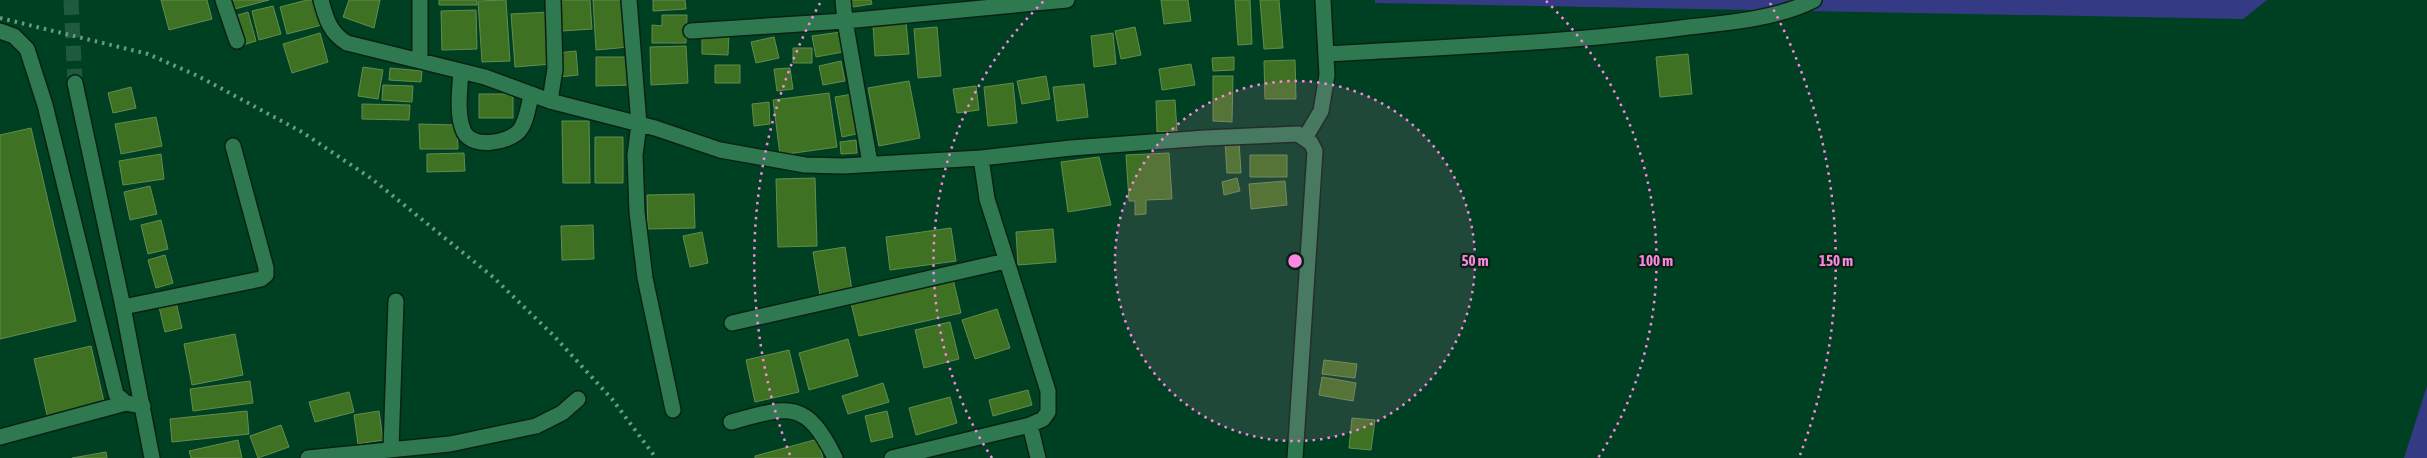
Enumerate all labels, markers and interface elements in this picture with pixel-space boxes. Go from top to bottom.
centre of rings [1286,252,1304,270]
text: 50 m [1462,252,1489,269]
text: 100 m [1639,252,1673,269]
text: 150 m [1819,252,1853,269]

